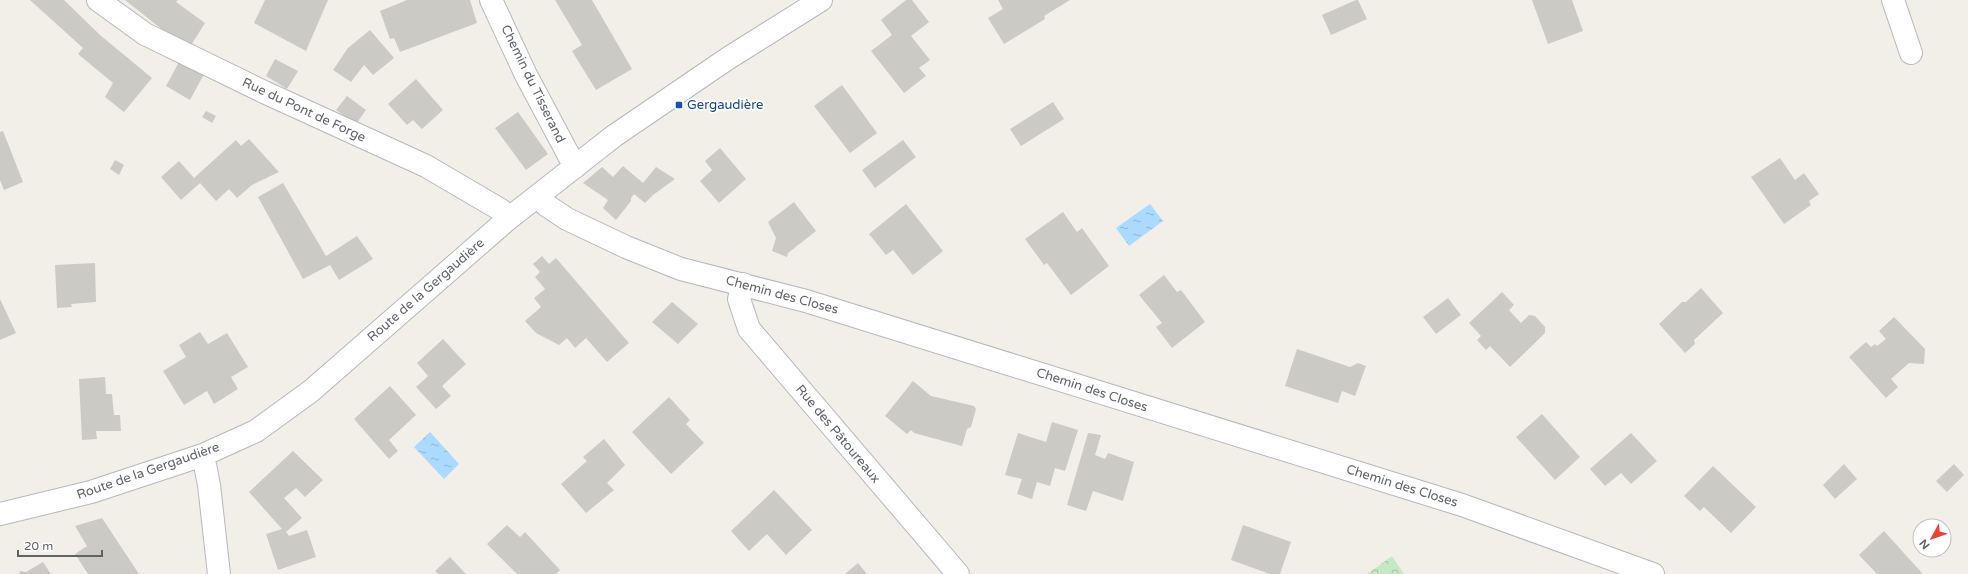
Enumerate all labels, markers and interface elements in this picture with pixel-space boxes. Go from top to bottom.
street label: Chemin du Tisserand [497,22,569,146]
street label: Rue du Pont de Forge [240,74,368,146]
place label: Gergaudière [687,97,763,113]
marker: Gergaudière [674,100,684,110]
street label: Route de la Gergaudière [364,235,488,345]
street label: Chemin des Closes [724,272,840,318]
street label: Chemin des Closes [1034,364,1150,416]
street label: Rue des Pâtoureaux [792,382,884,486]
street label: Route de la Gergaudière [75,439,221,503]
street label: Chemin des Closes [1344,461,1460,511]
north arrow [1912,518,1952,558]
scale bar [18,532,102,558]
text: N [1917,537,1933,552]
text: 20 m [24,539,53,553]

